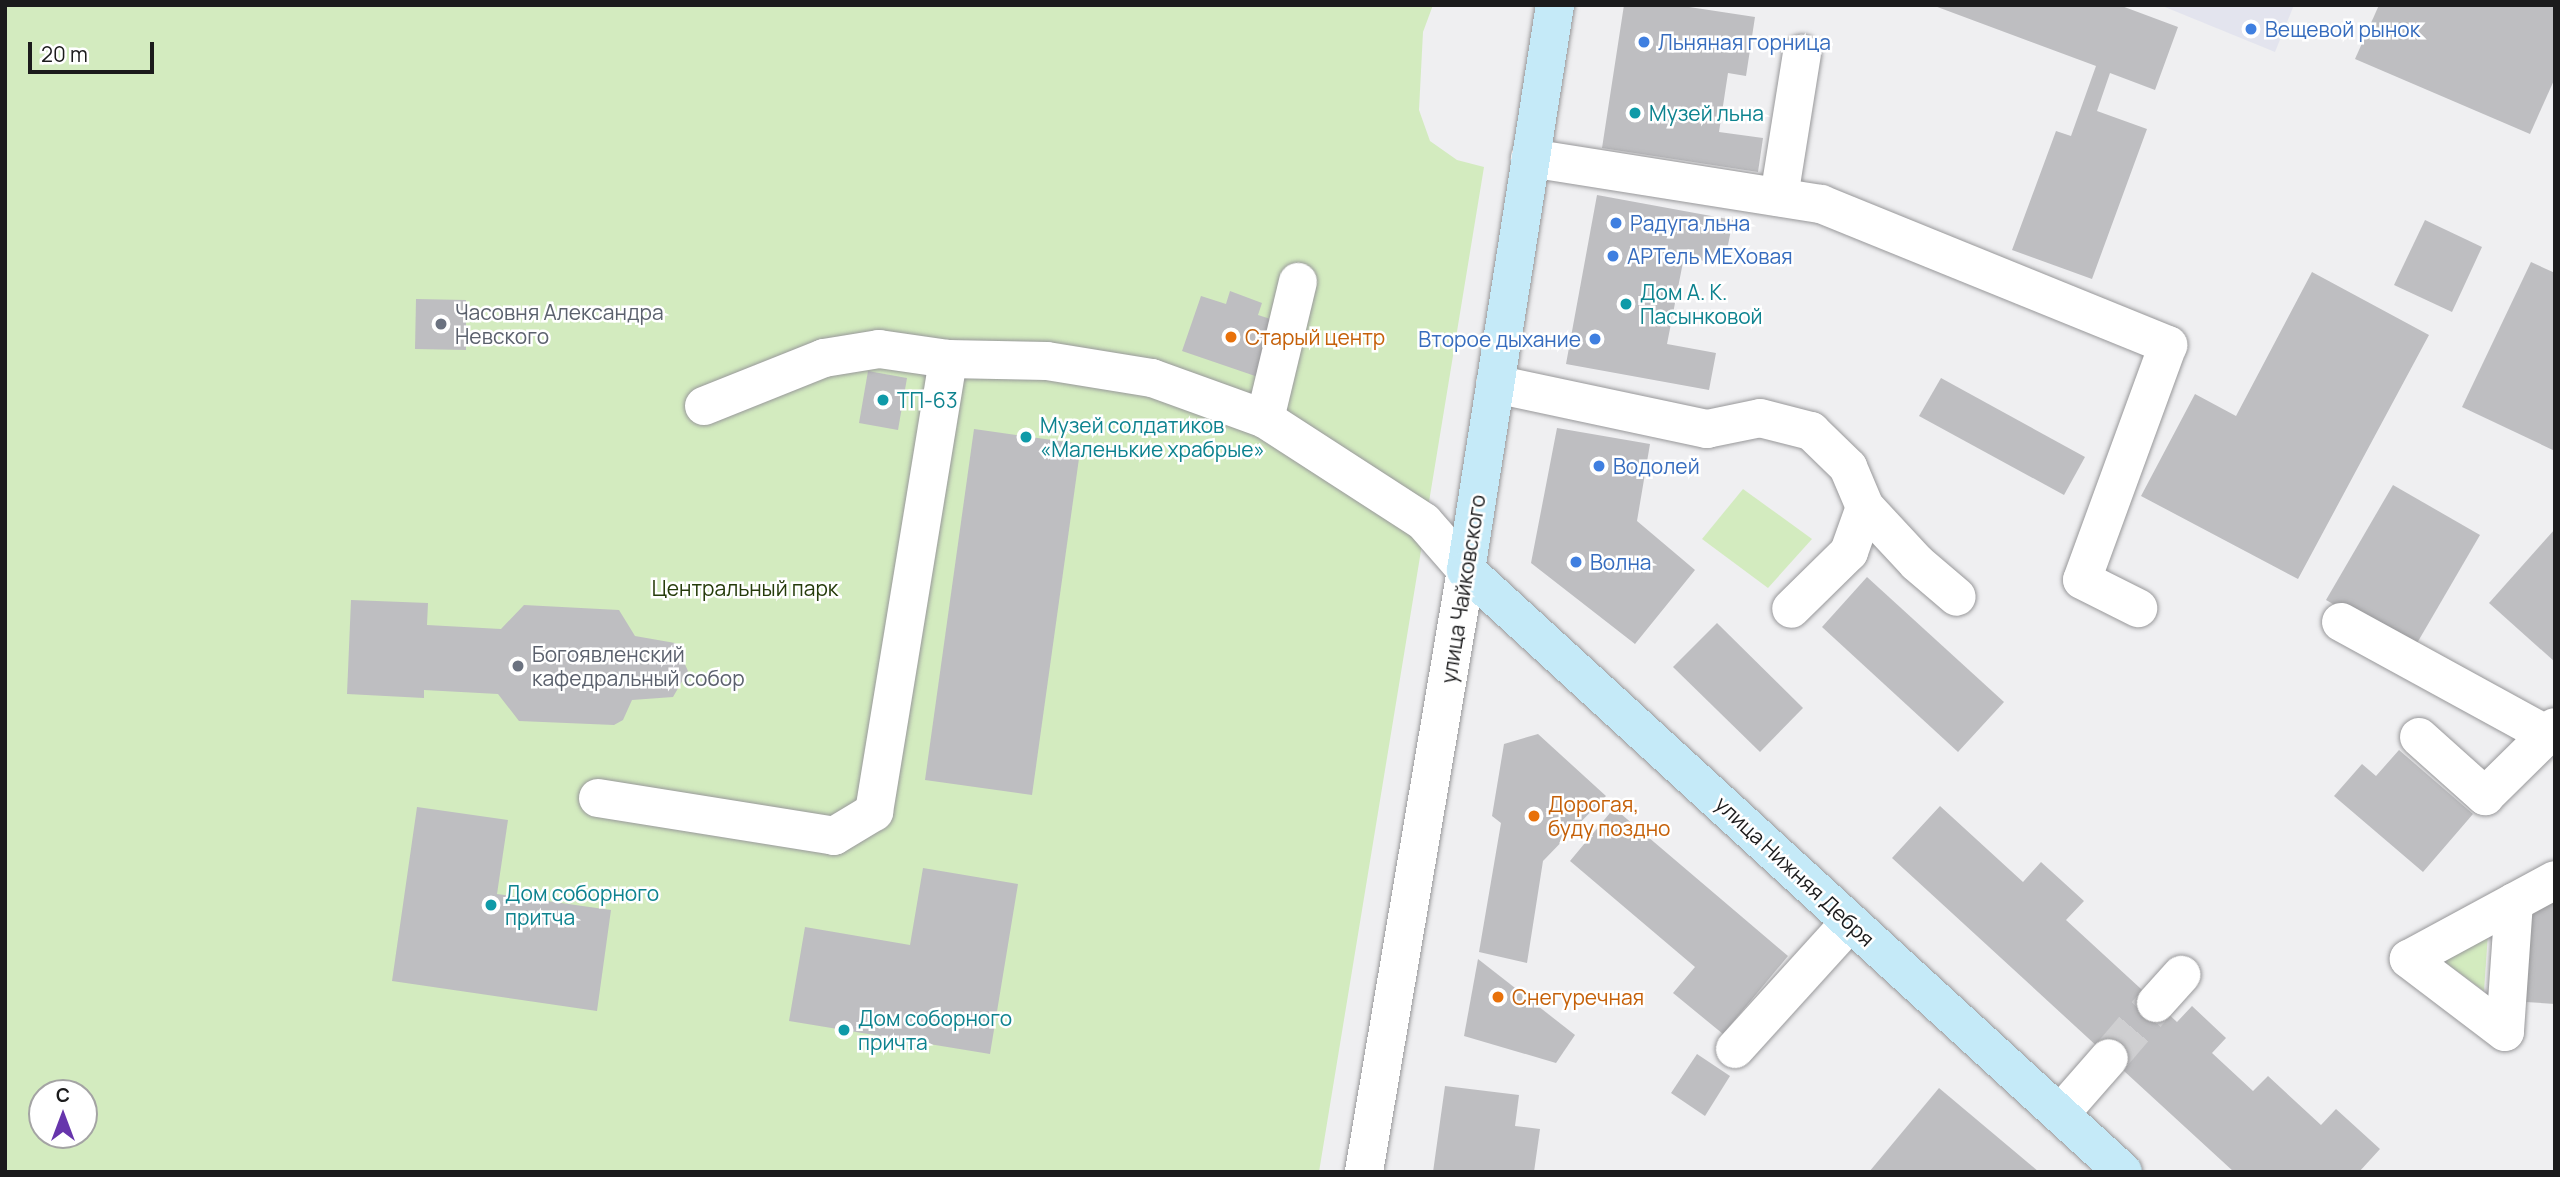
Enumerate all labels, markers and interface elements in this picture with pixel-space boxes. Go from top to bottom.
place label: Вещевой рынок [2265,16,2420,42]
marker: Вещевой рынок [2243,21,2259,37]
scale bar [32,28,158,72]
place label: Льняная горница [1658,29,1831,55]
marker: Льняная горница [1636,34,1652,50]
text: 20 m [41,40,88,68]
place label: Музей льна [1649,100,1764,126]
marker: Музей льна [1627,105,1643,121]
place label: Радуга льна [1630,210,1750,236]
marker: Радуга льна [1608,215,1624,231]
place label: АРТель МЕХовая [1627,243,1793,269]
marker: АРТель МЕХовая [1605,248,1621,264]
place label: Дом А. К. Пасынковой [1640,279,1763,329]
marker: Дом А. К. Пасынковой [1618,296,1634,312]
place label: Часовня Александра Невского [455,299,664,349]
marker: Часовня Александра Невского [433,316,449,332]
place label: Старый центр [1245,324,1385,350]
place label: Второе дыхание [1418,326,1581,352]
marker: Старый центр [1223,329,1239,345]
marker: Второе дыхание [1587,331,1603,347]
place label: ТП-63 [897,387,958,413]
marker: ТП-63 [875,392,891,408]
place label: Музей солдатиков «Маленькие храбрые» [1040,412,1265,462]
marker: Музей солдатиков «Маленькие храбрые» [1018,429,1034,445]
place label: Водолей [1613,453,1700,479]
marker: Водолей [1591,458,1607,474]
street label: улица Чайковского [1436,493,1490,685]
place label: Волна [1590,549,1651,575]
marker: Волна [1568,554,1584,570]
park label: Центральный парк [652,575,838,601]
place label: Богоявленский кафедральный собор [532,641,745,691]
marker: Богоявленский кафедральный собор [510,658,526,674]
place label: Дорогая, буду поздно [1548,791,1671,841]
street label: улица Нижняя Дебря [1710,791,1880,951]
marker: Дорогая, буду поздно [1526,808,1542,824]
place label: Дом соборного притча [505,880,659,930]
marker: Дом соборного притча [483,897,499,913]
place label: Снегуречная [1512,984,1644,1010]
marker: Снегуречная [1490,989,1506,1005]
place label: Дом соборного причта [858,1005,1012,1055]
marker: Дом соборного причта [836,1022,852,1038]
north arrow [28,1079,98,1149]
text: С [56,1082,70,1108]

